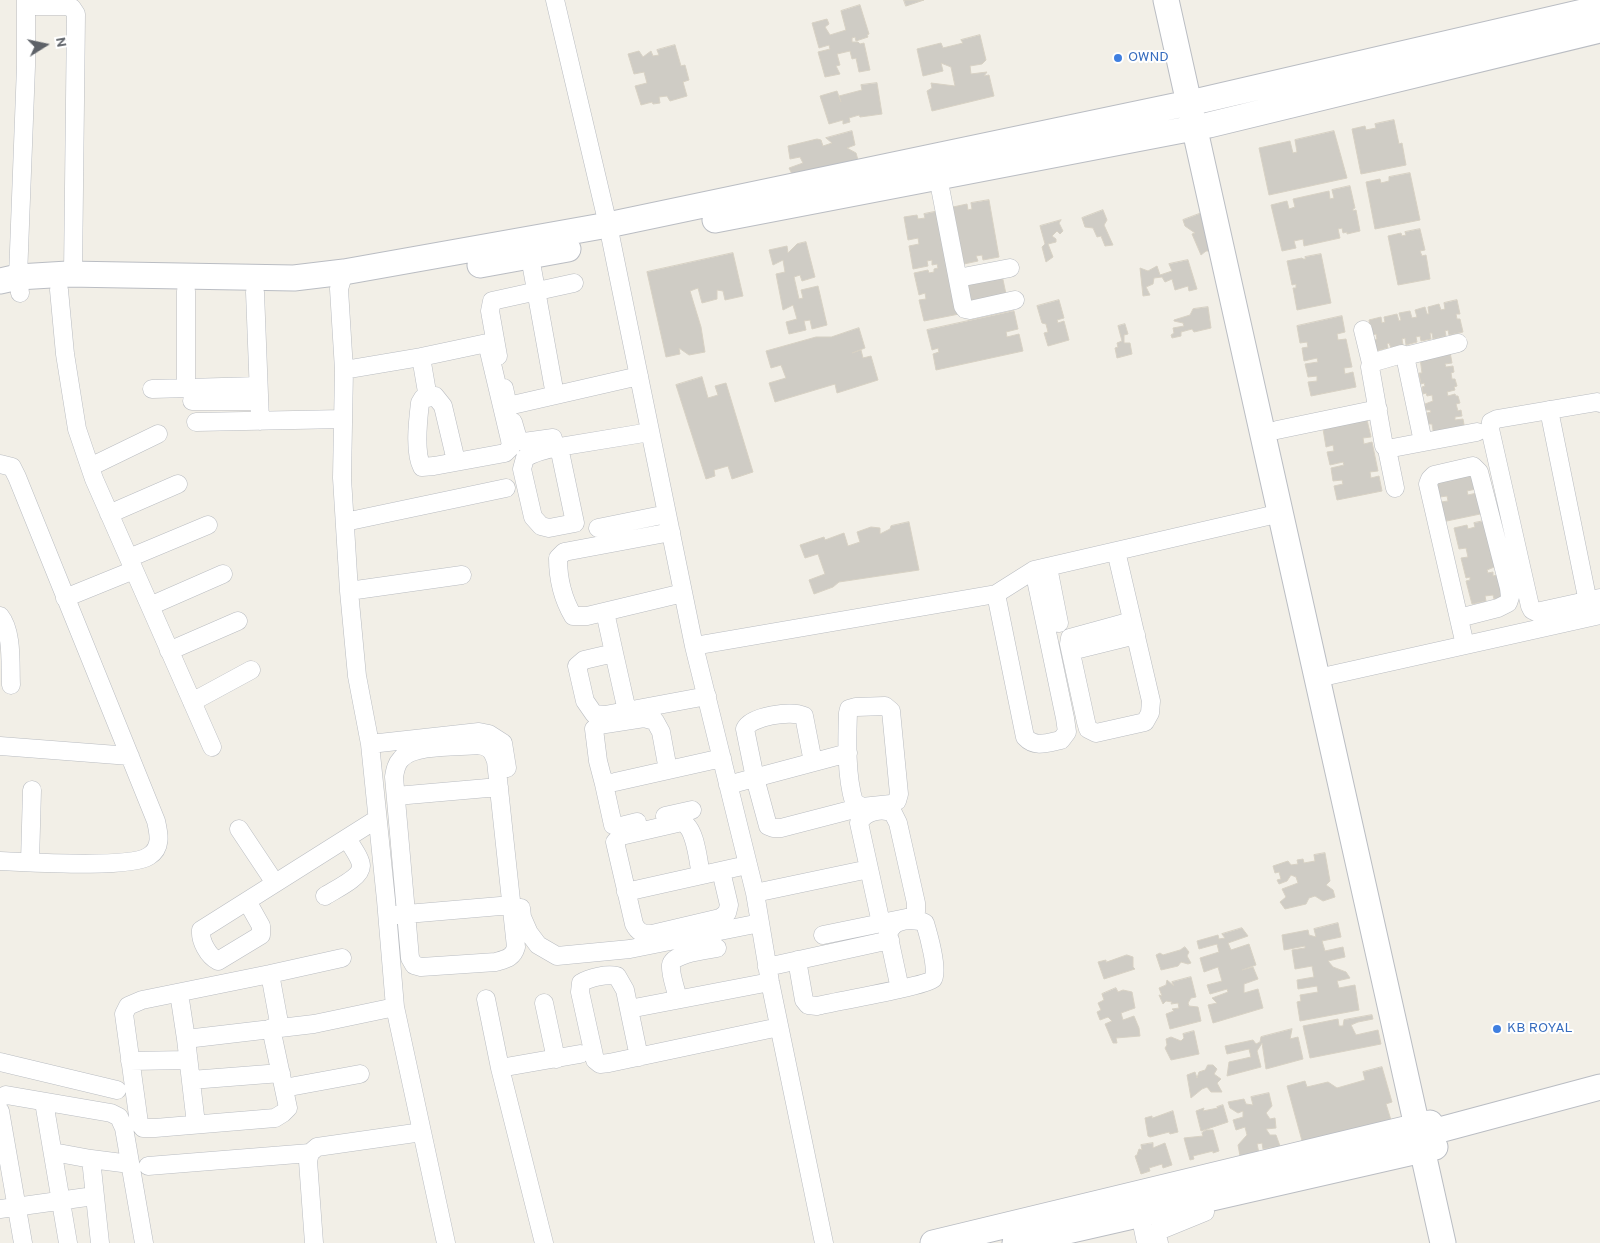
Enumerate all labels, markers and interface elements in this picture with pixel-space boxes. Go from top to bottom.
north arrow [20,20,70,70]
text: N [51,36,70,49]
place label: OWND [1128,50,1169,66]
marker: OWND [1112,52,1124,64]
place label: KB ROYAL [1507,1021,1572,1037]
marker: KB ROYAL [1491,1023,1503,1035]

